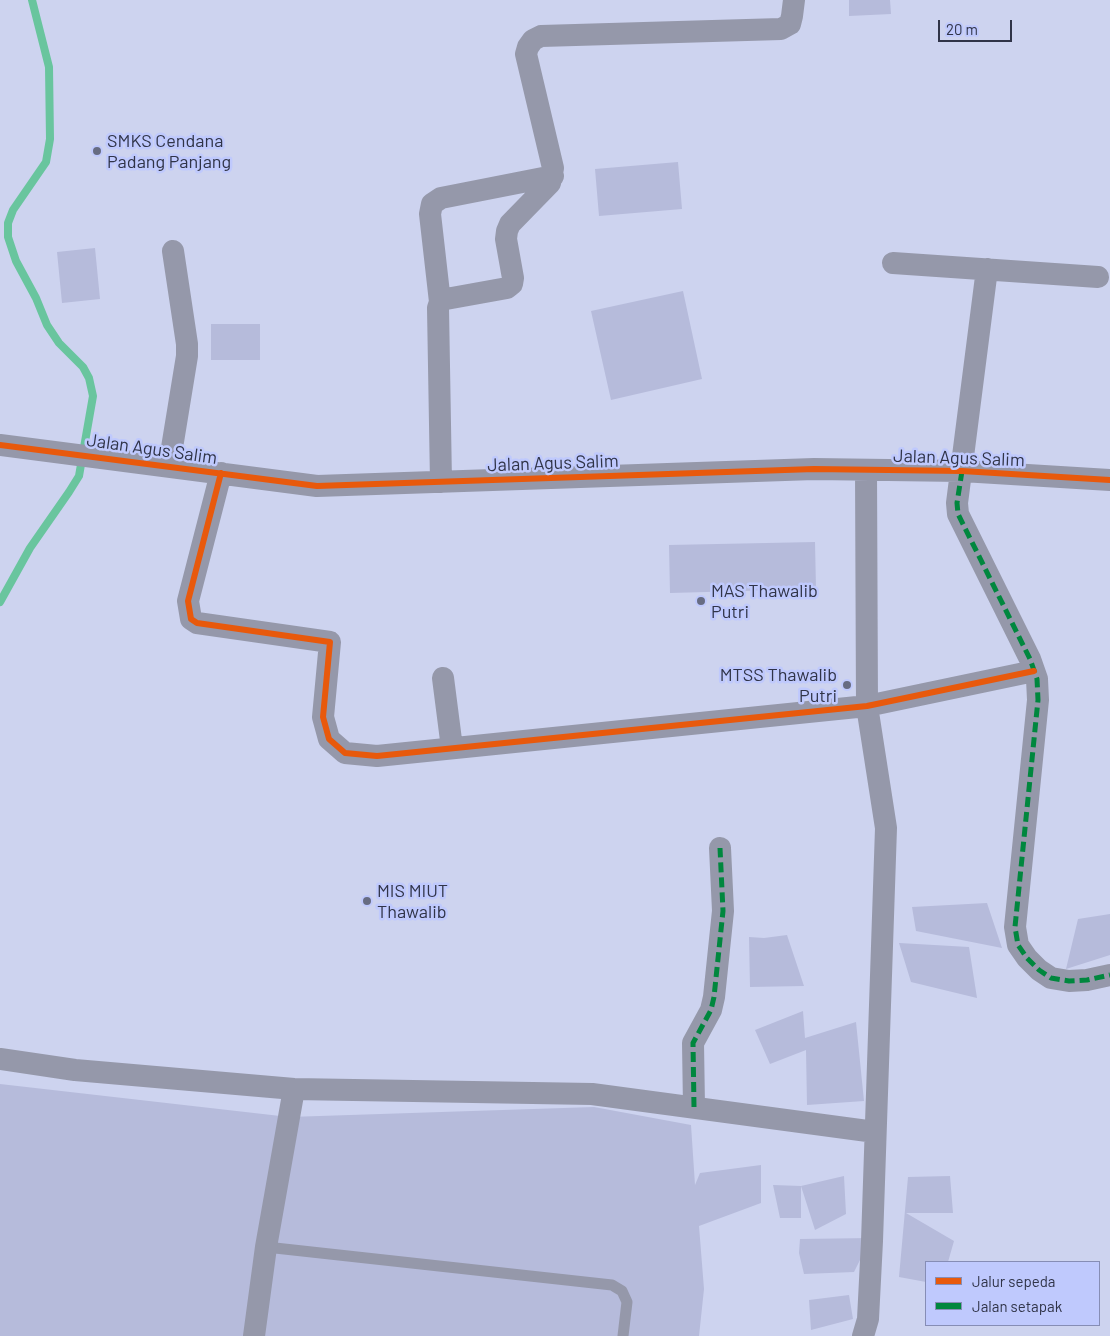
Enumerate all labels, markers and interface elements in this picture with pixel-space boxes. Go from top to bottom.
scale bar [940,10,1014,42]
text: 20 m [946,20,978,38]
place label: SMKS Cendana Padang Panjang [107,130,231,172]
marker: SMKS Cendana Padang Panjang [91,145,103,157]
street label: Jalan Agus Salim [85,429,219,469]
street label: Jalan Agus Salim [893,445,1025,471]
street label: Jalan Agus Salim [487,450,619,476]
place label: MAS Thawalib Putri [711,580,818,622]
marker: MAS Thawalib Putri [695,595,707,607]
place label: MTSS Thawalib Putri [720,664,837,706]
marker: MTSS Thawalib Putri [841,679,853,691]
place label: MIS MIUT Thawalib [377,880,448,922]
marker: MIS MIUT Thawalib [361,895,373,907]
legend [925,1261,1100,1326]
text: Jalur sepeda [972,1272,1056,1290]
text: Jalan setapak [972,1297,1062,1315]

